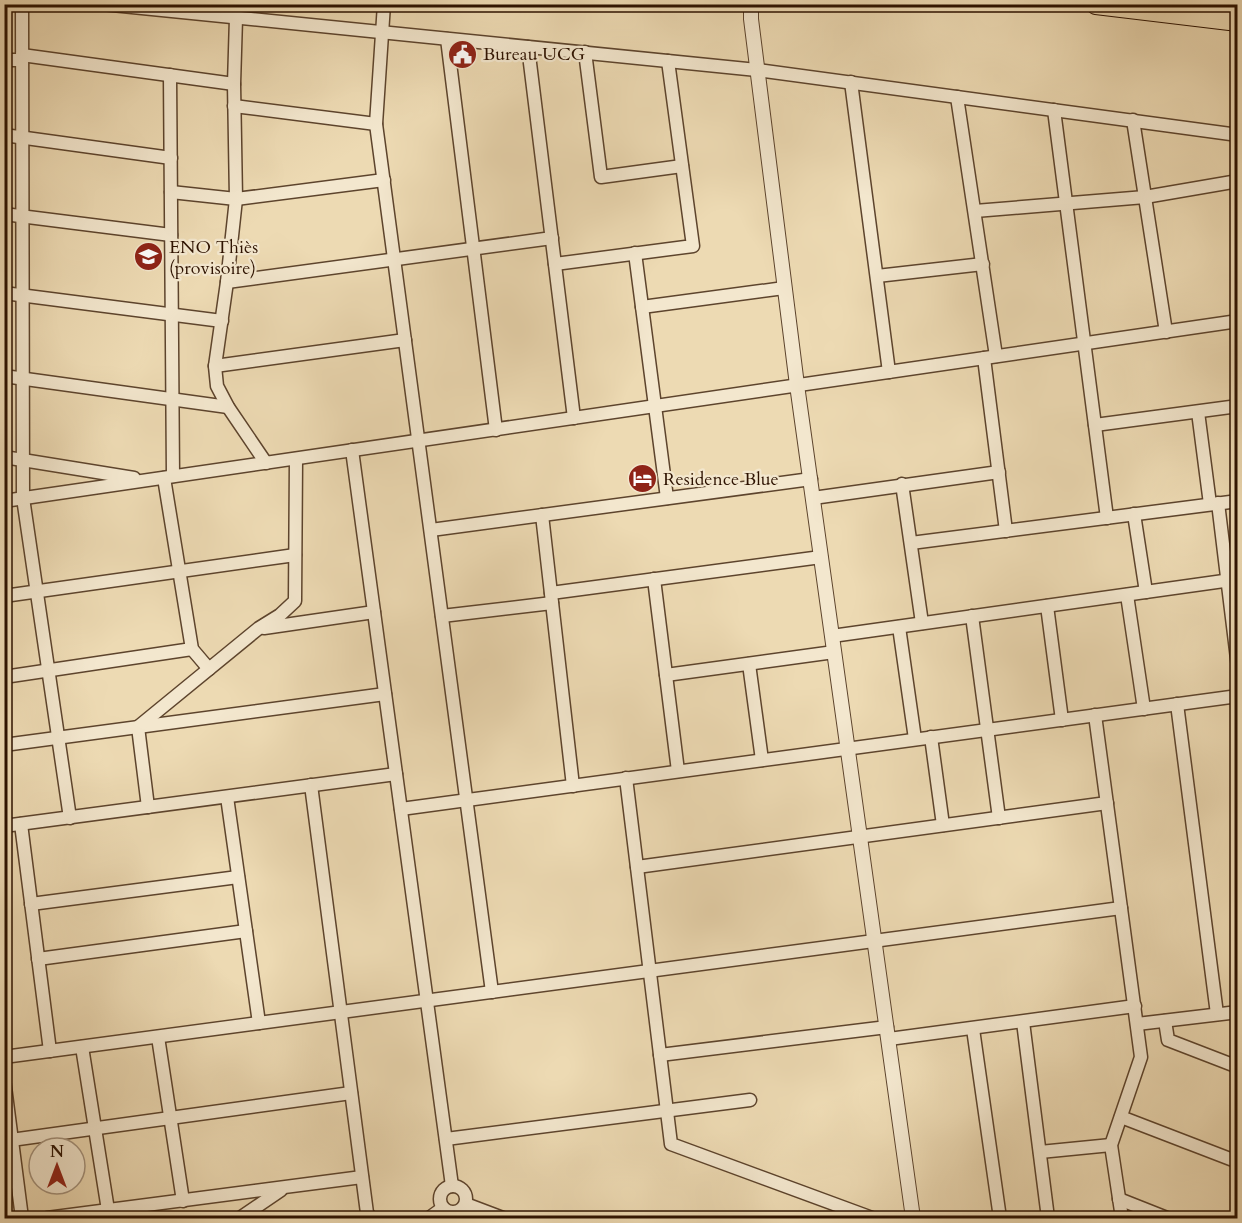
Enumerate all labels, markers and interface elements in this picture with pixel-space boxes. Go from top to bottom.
public building icon: Bureau UCG [446,38,478,70]
place label: Bureau UCG [483,42,585,67]
place label: ENO Thiès (provisoire) [169,235,258,281]
school or university icon: ENO Thiès (provisoire) [132,241,164,273]
hotel icon: Residence Blue [626,463,658,495]
place label: Residence Blue [663,467,779,492]
north arrow [27,1136,87,1196]
text: N [50,1141,64,1163]

